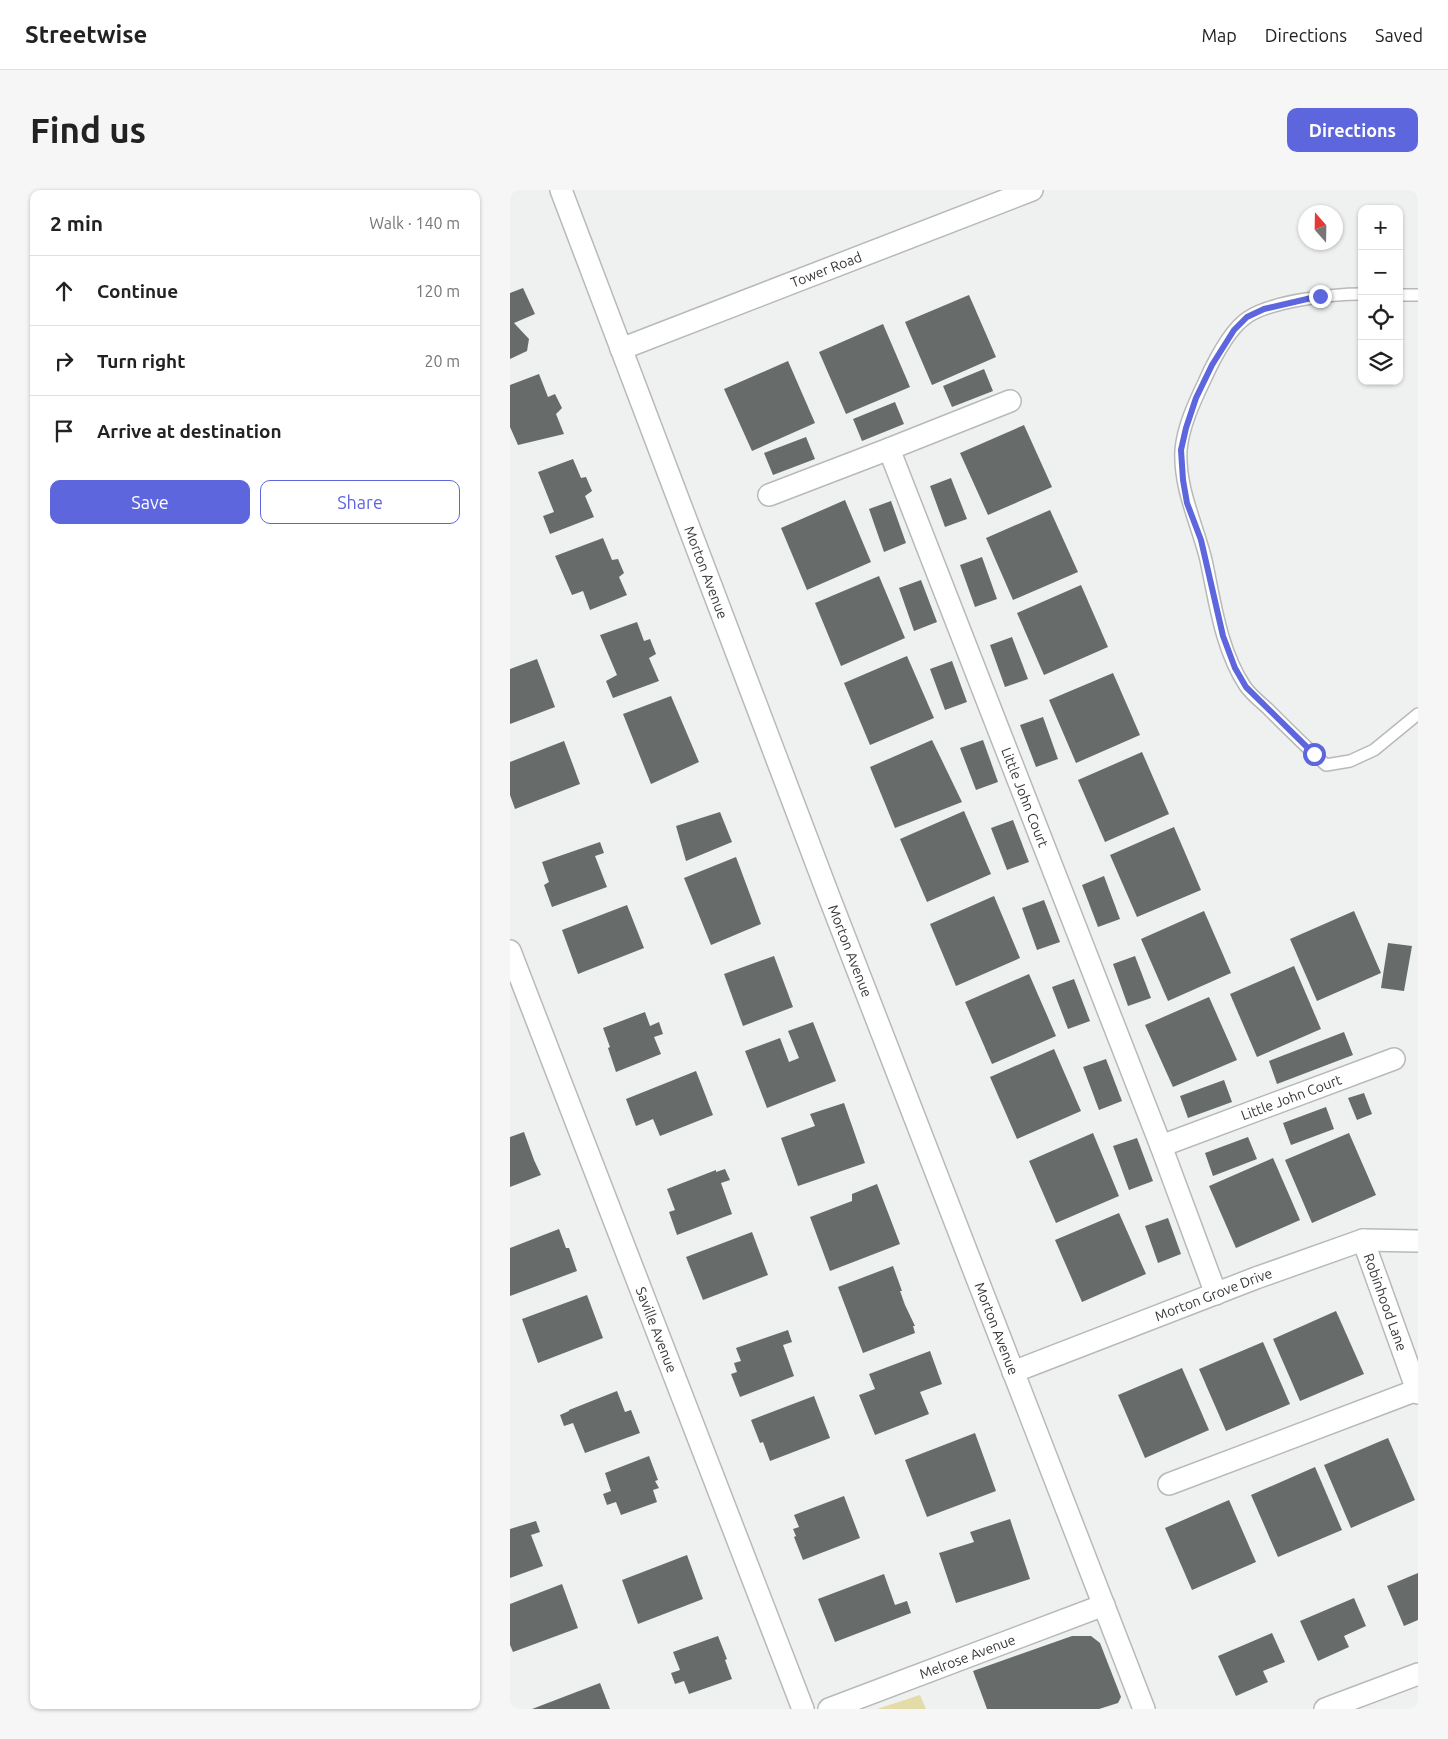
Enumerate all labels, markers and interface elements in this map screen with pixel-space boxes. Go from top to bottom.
text: Streetwise [25,21,147,48]
text: Map [1201,25,1237,45]
text: Directions [1265,25,1347,45]
text: Saved [1375,25,1423,45]
button: Directions [1287,108,1418,152]
text: Find us [30,110,146,150]
north arrow [1298,205,1343,250]
map controls [1358,205,1403,385]
button: + [1358,205,1403,250]
text: 2 min [50,211,103,235]
text: Walk · 140 m [369,214,460,232]
street label: Tower Road [788,249,864,291]
button: − [1358,250,1403,295]
icon: ahead [50,277,78,305]
text: Continue [97,280,178,302]
text: 120 m [415,282,460,300]
route end [1309,285,1332,308]
button: locate [1358,295,1403,340]
button: layers [1358,340,1403,385]
icon: right [50,347,78,375]
text: Turn right [97,350,185,372]
text: 20 m [424,352,460,370]
icon: arrive [50,417,78,445]
text: Arrive at destination [97,420,282,442]
button: Save [50,480,250,524]
button: Share [260,480,460,524]
street label: Morton Avenue [681,524,731,621]
route start [1303,743,1326,766]
street label: Little John Court [998,745,1052,850]
street label: Morton Avenue [825,902,875,999]
street label: Little John Court [1239,1071,1344,1123]
street label: Robinhood Lane [1360,1251,1410,1353]
street label: Morton Grove Drive [1153,1265,1274,1324]
street label: Morton Avenue [971,1280,1022,1377]
street label: Saville Avenue [633,1285,680,1375]
street label: Melrose Avenue [917,1631,1018,1682]

